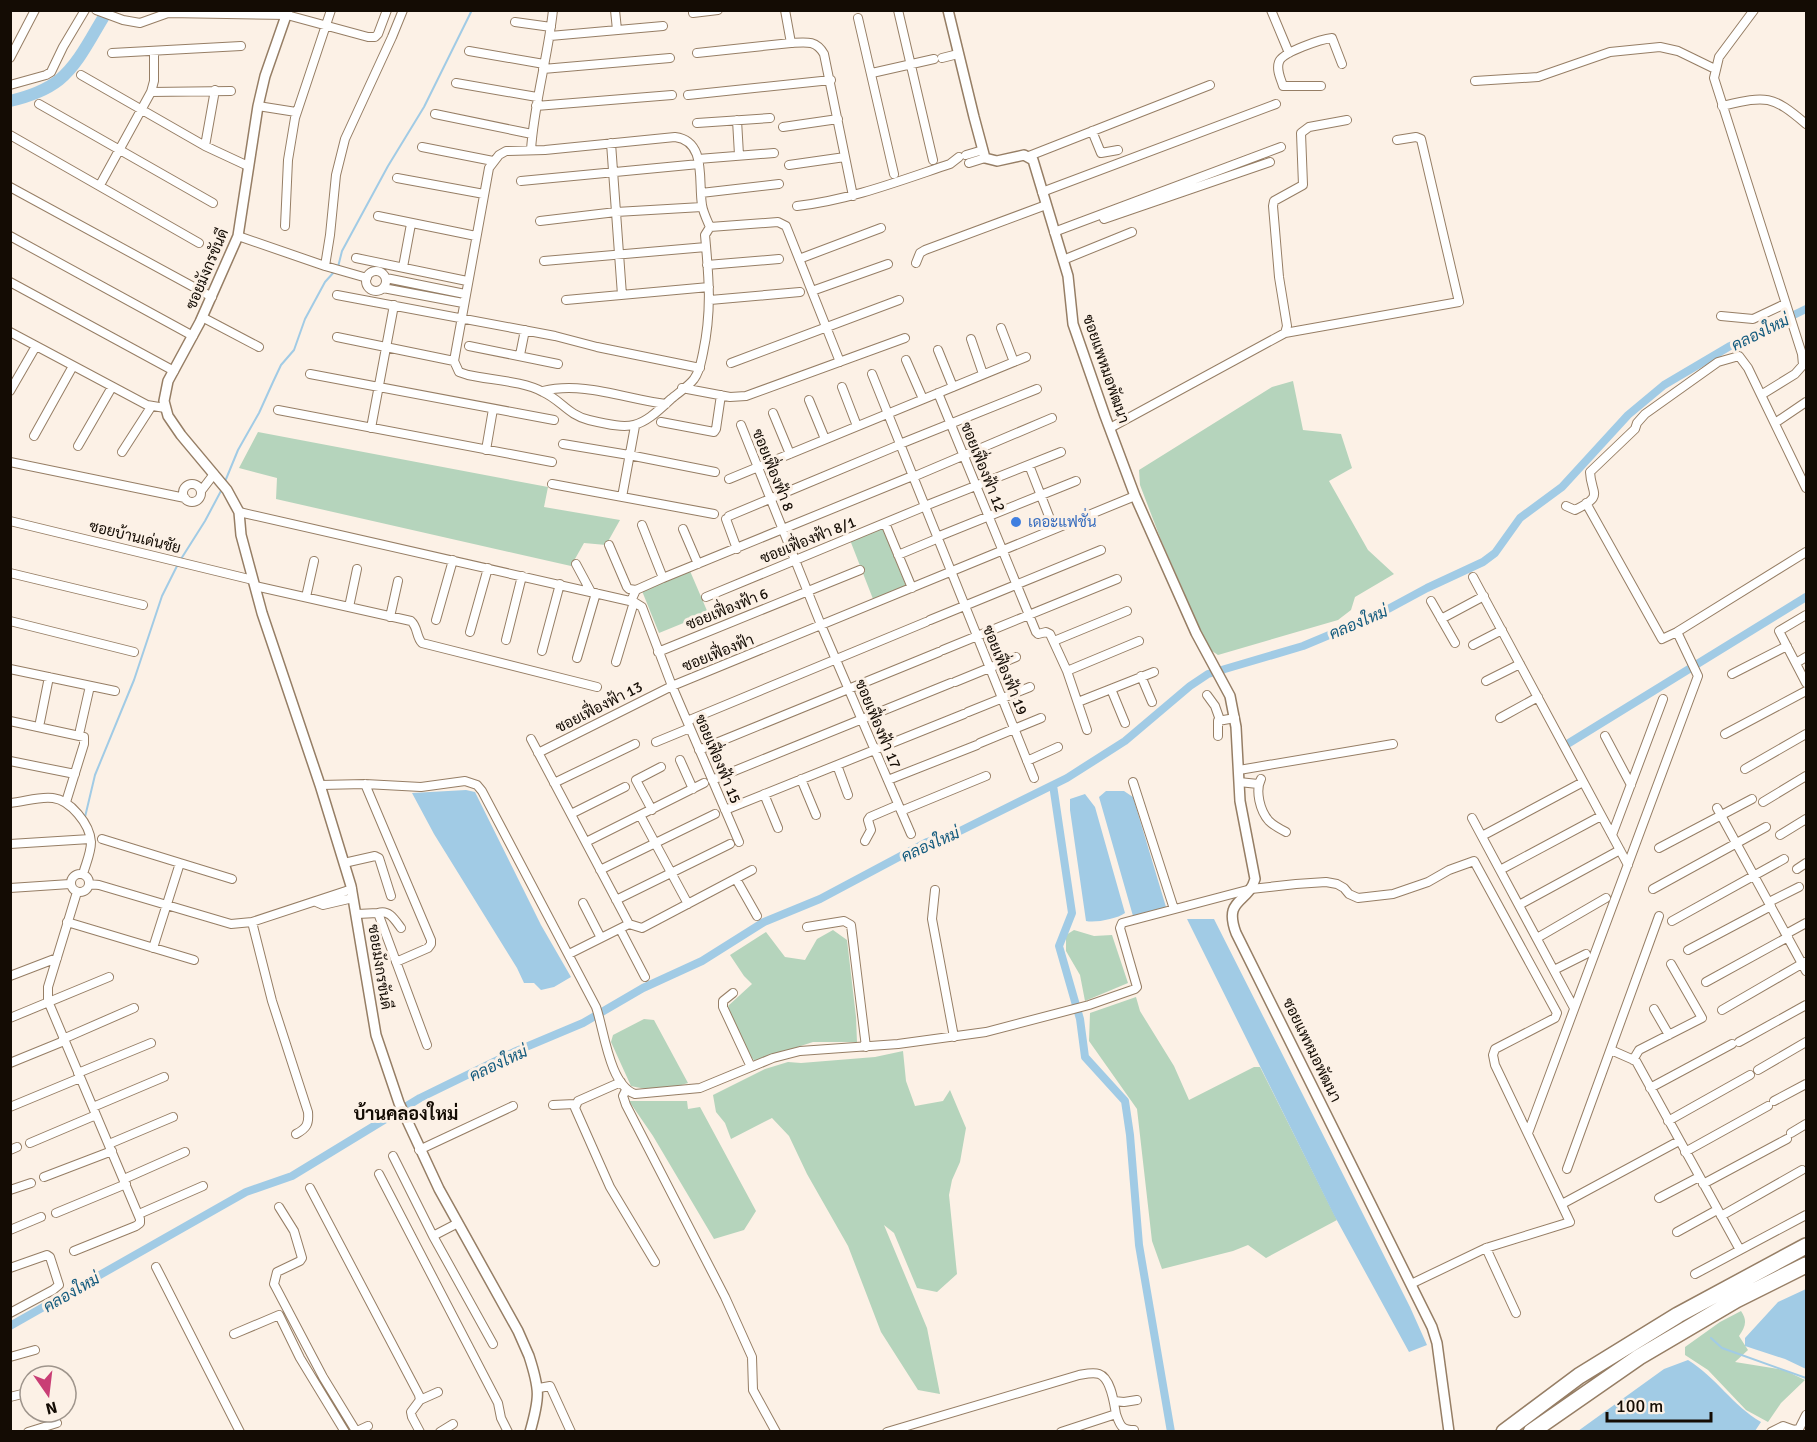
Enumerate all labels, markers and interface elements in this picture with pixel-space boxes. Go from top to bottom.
street label: ซอยมังกรขันดี [181,226,232,312]
water label: คลองใหม่ [1727,308,1794,355]
street label: ซอยแพหมอพัฒนา [1079,312,1133,426]
street label: ซอยเฟื่องฟ้า 12 [957,417,1015,515]
street label: ซอยเฟื่องฟ้า 8 [748,424,803,514]
street label: ซอยเฟื่องฟ้า 8/1 [755,507,858,567]
place label: เดอะแฟชั่น [1028,507,1096,531]
marker: เดอะแฟชั่น [1009,515,1023,529]
street label: ซอยบ้านเด่นชัย [87,516,183,557]
street label: ซอยเฟื่องฟ้า 6 [681,579,771,634]
water label: คลองใหม่ [1325,599,1392,644]
street label: ซอยเฟื่องฟ้า 19 [979,620,1037,718]
street label: ซอยเฟื่องฟ้า [677,625,756,676]
street label: ซอยเฟื่องฟ้า 13 [550,672,646,737]
street label: ซอยเฟื่องฟ้า 17 [851,674,910,771]
street label: ซอยเฟื่องฟ้า 15 [691,709,750,806]
water label: คลองใหม่ [897,821,964,867]
street label: ซอยมังกรขันดี [364,923,397,1011]
street label: ซอยแพหมอพัฒนา [1279,995,1345,1105]
water label: คลองใหม่ [465,1040,532,1086]
district label: บ้านคลองใหม่ [354,1101,458,1125]
water label: คลองใหม่ [39,1267,104,1317]
north arrow [18,1364,78,1424]
scale bar [1607,1385,1710,1423]
text: 100 m [1616,1395,1663,1417]
text: N [44,1397,59,1419]

